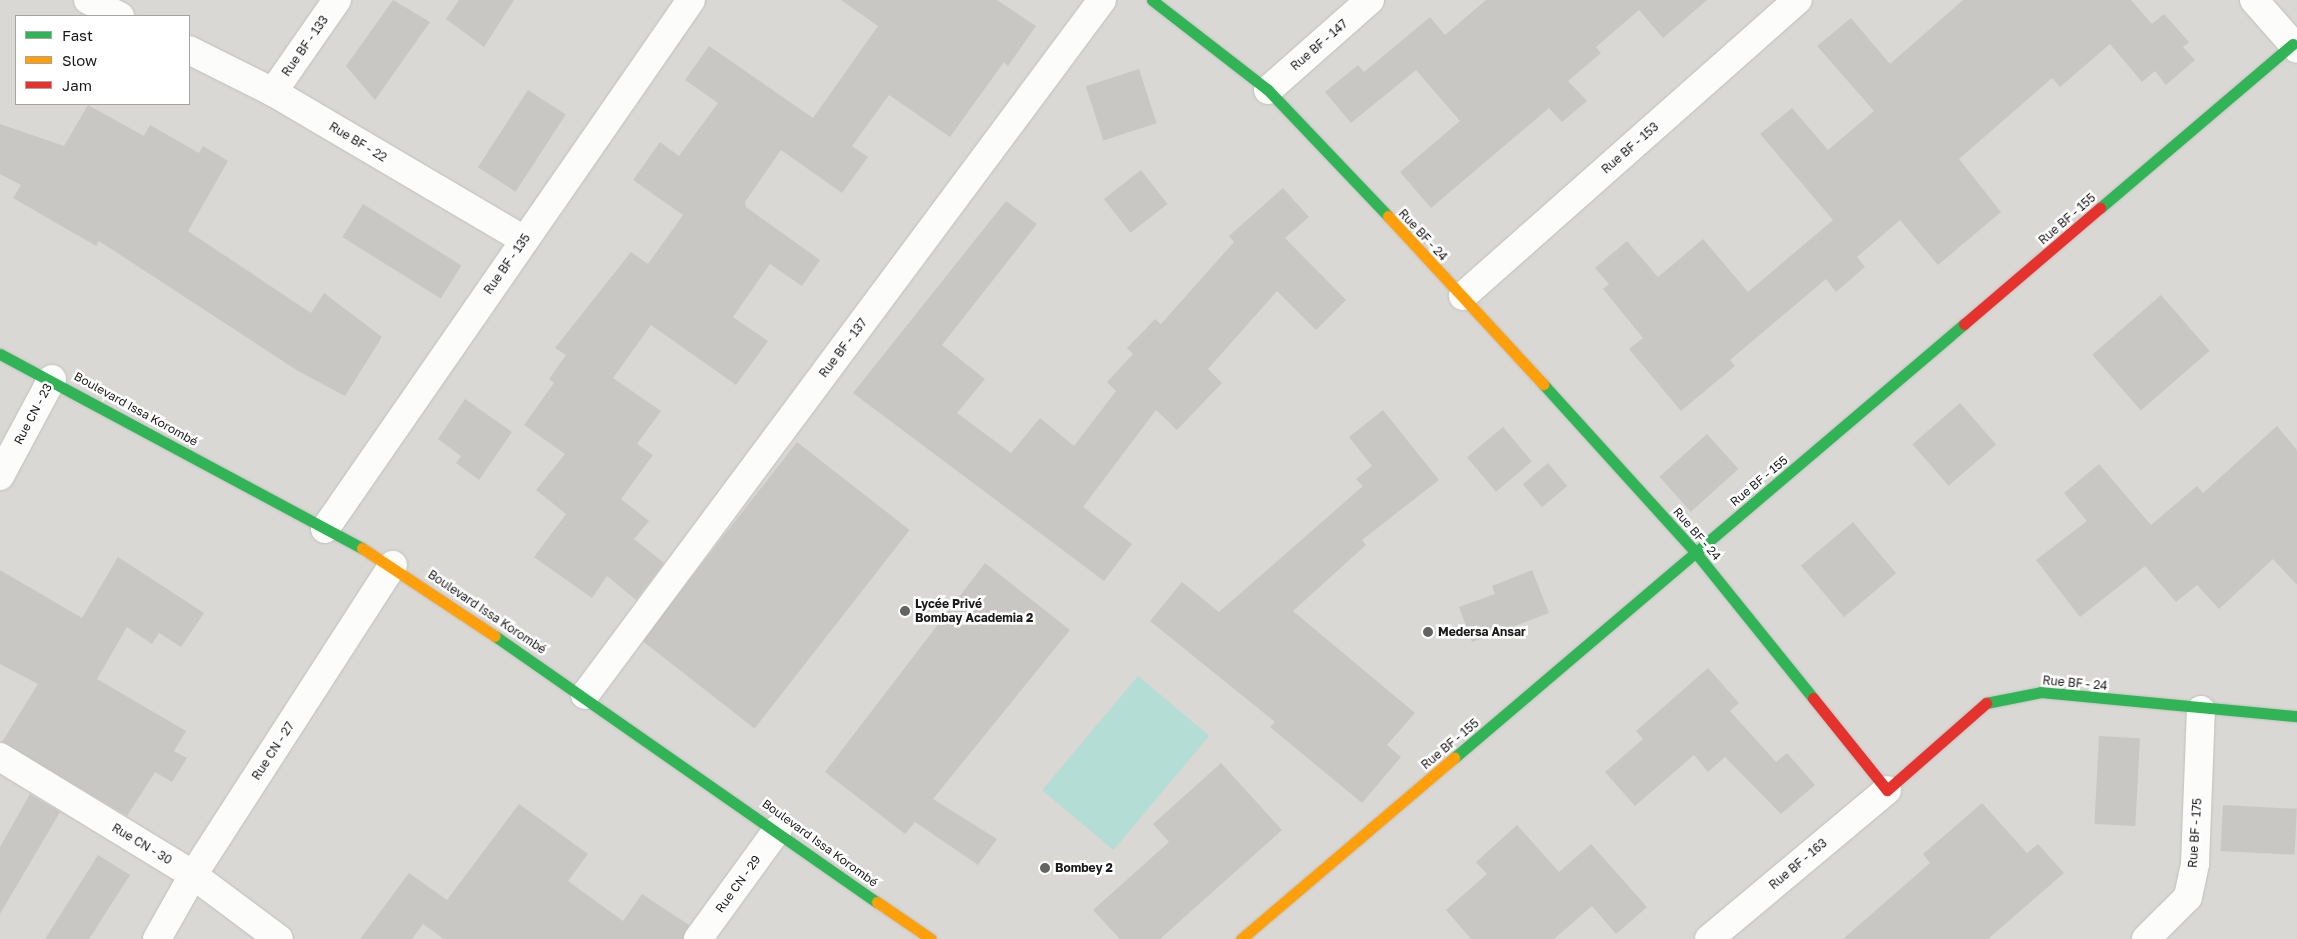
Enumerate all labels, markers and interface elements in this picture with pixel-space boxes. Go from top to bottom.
street label: Rue BF - 133 [279,13,331,79]
legend [15,15,190,105]
street label: Rue BF - 147 [1288,16,1350,74]
text: Fast [62,26,93,44]
text: Slow [62,51,97,69]
text: Jam [62,76,92,94]
street label: Rue BF - 22 [327,119,389,165]
street label: Rue BF - 153 [1599,119,1661,177]
street label: Rue BF - 155 [2036,190,2098,248]
street label: Rue BF - 24 [1396,206,1450,264]
street label: Rue BF - 135 [481,231,533,297]
street label: Rue BF - 137 [816,316,870,380]
street label: Boulevard Issa Korombé [72,369,200,449]
street label: Rue CN - 23 [11,381,55,447]
street label: Rue BF - 155 [1727,453,1791,509]
street label: Rue BF - 24 [1670,505,1724,563]
street label: Boulevard Issa Korombé [425,567,549,657]
place label: Lycée Privé Bombay Academia 2 [915,597,1033,625]
marker: Lycée Privé Bombay Academia 2 [899,605,911,617]
place label: Medersa Ansar [1438,625,1526,639]
marker: Medersa Ansar [1422,626,1434,638]
street label: Rue BF - 24 [2042,673,2108,693]
street label: Rue BF - 155 [1418,716,1482,772]
street label: Rue CN - 27 [249,719,297,783]
street label: Boulevard Issa Korombé [759,796,881,890]
street label: Rue BF - 175 [2185,798,2205,868]
street label: Rue CN - 30 [109,820,175,868]
street label: Rue BF - 163 [1766,836,1830,892]
street label: Rue CN - 29 [712,853,764,915]
place label: Bombey 2 [1055,861,1113,875]
marker: Bombey 2 [1039,862,1051,874]

